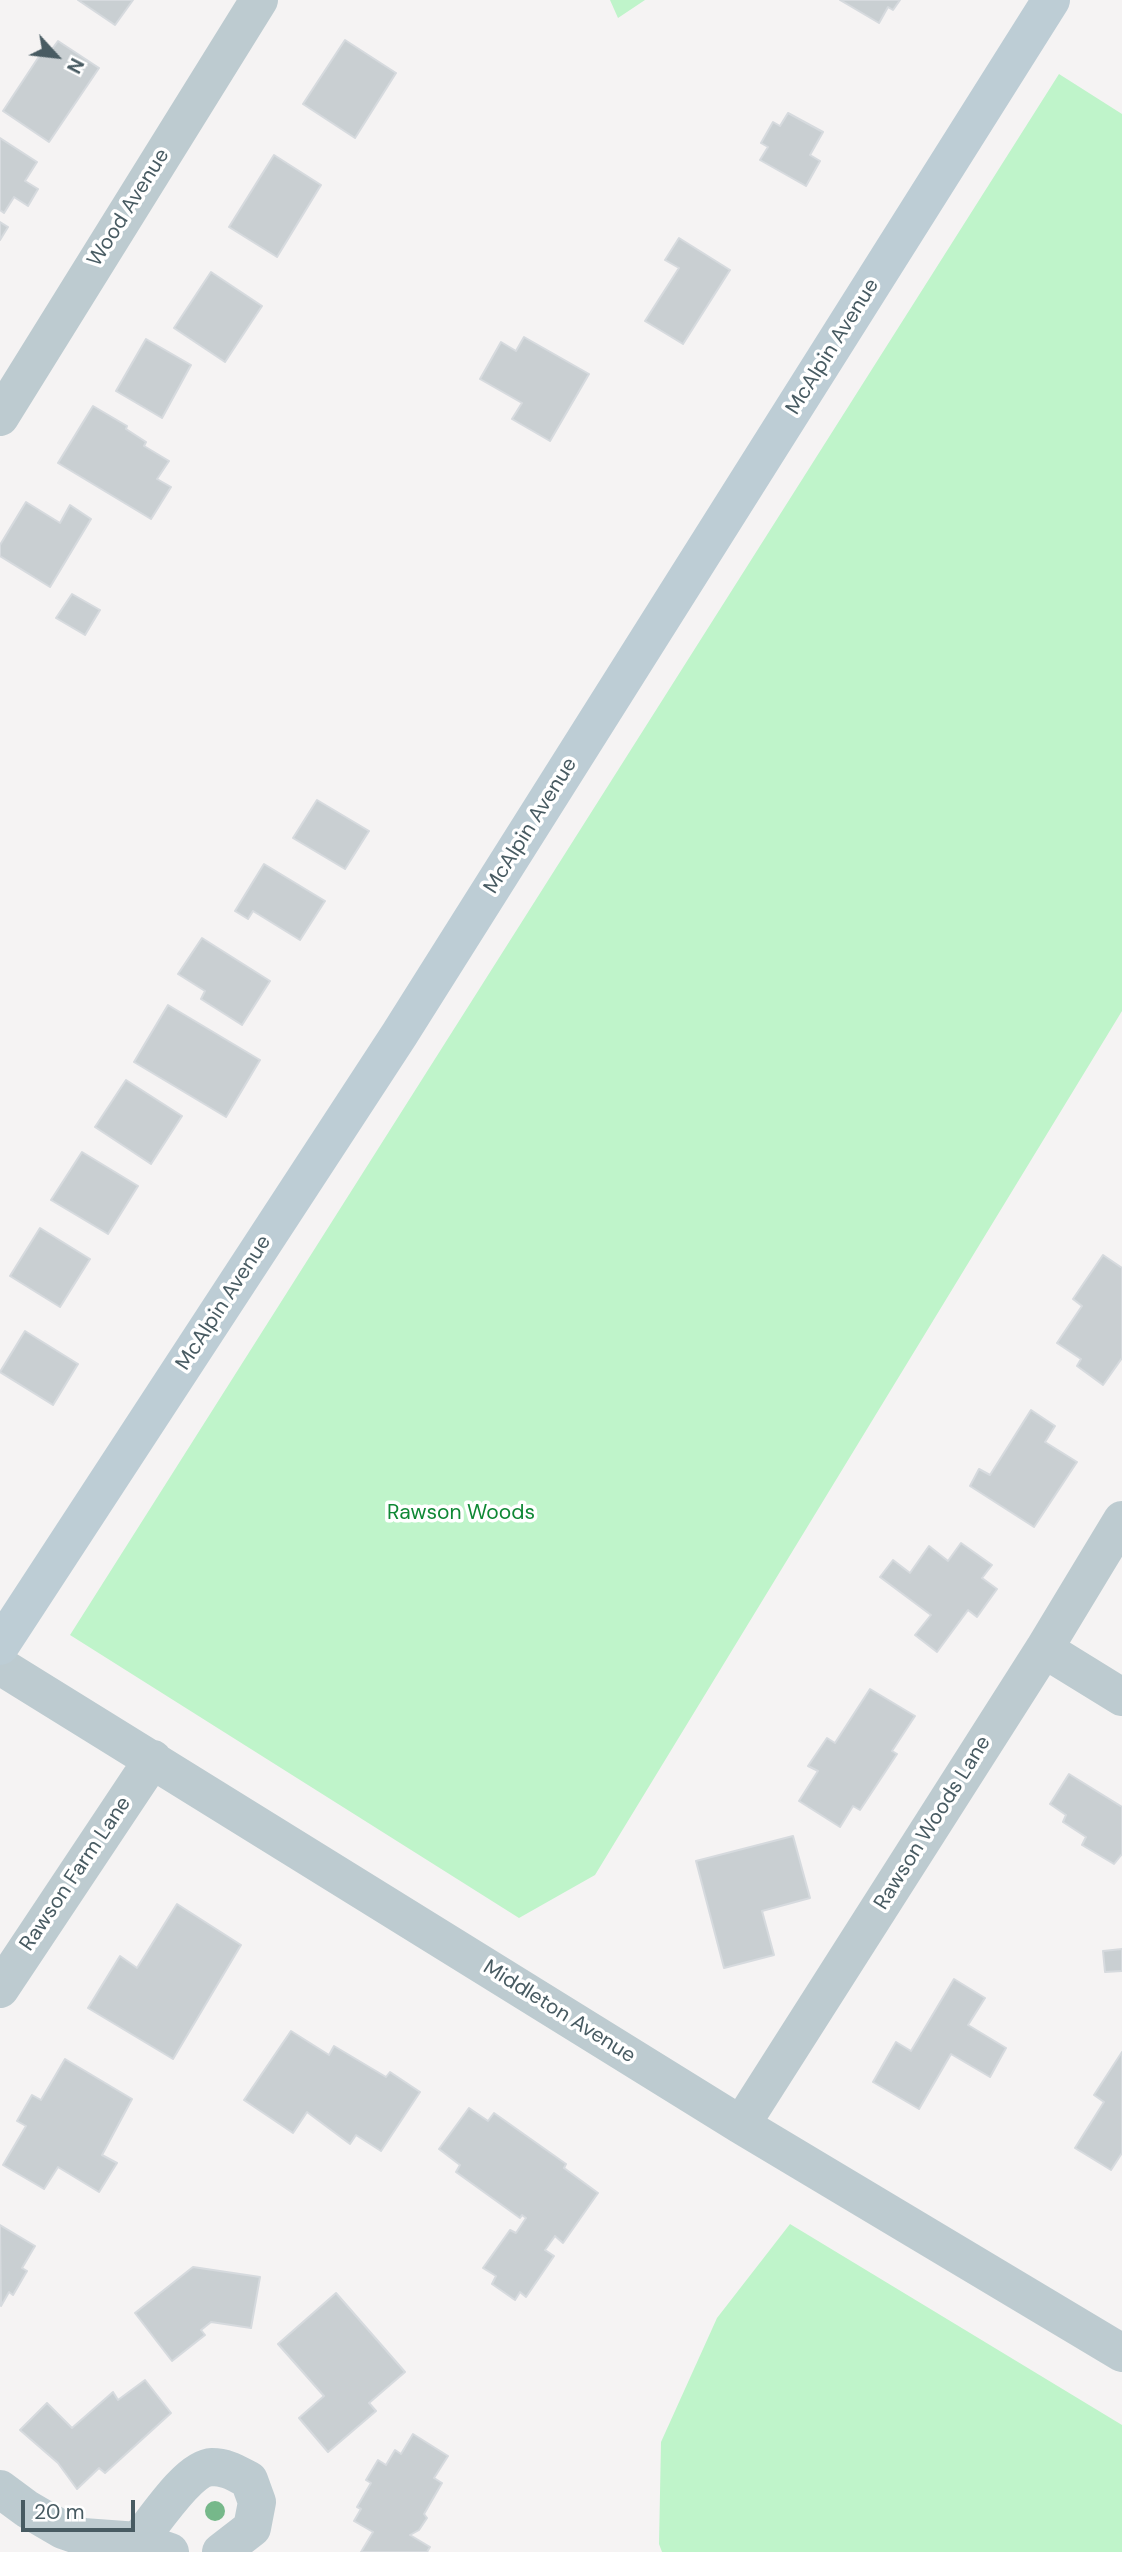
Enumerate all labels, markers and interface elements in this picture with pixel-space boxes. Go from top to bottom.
north arrow [21,21,91,91]
text: N [61,54,89,78]
street label: Wood Avenue [83,144,175,272]
street label: McAlpin Avenue [781,274,885,420]
street label: McAlpin Avenue [479,753,583,899]
street label: McAlpin Avenue [171,1231,277,1375]
park label: Rawson Woods [387,1500,535,1526]
street label: Rawson Woods Lane [869,1732,997,1914]
street label: Rawson Farm Lane [15,1792,137,1956]
street label: Middleton Avenue [478,1955,640,2069]
scale bar [24,2486,138,2530]
text: 20 m [34,2498,85,2526]

